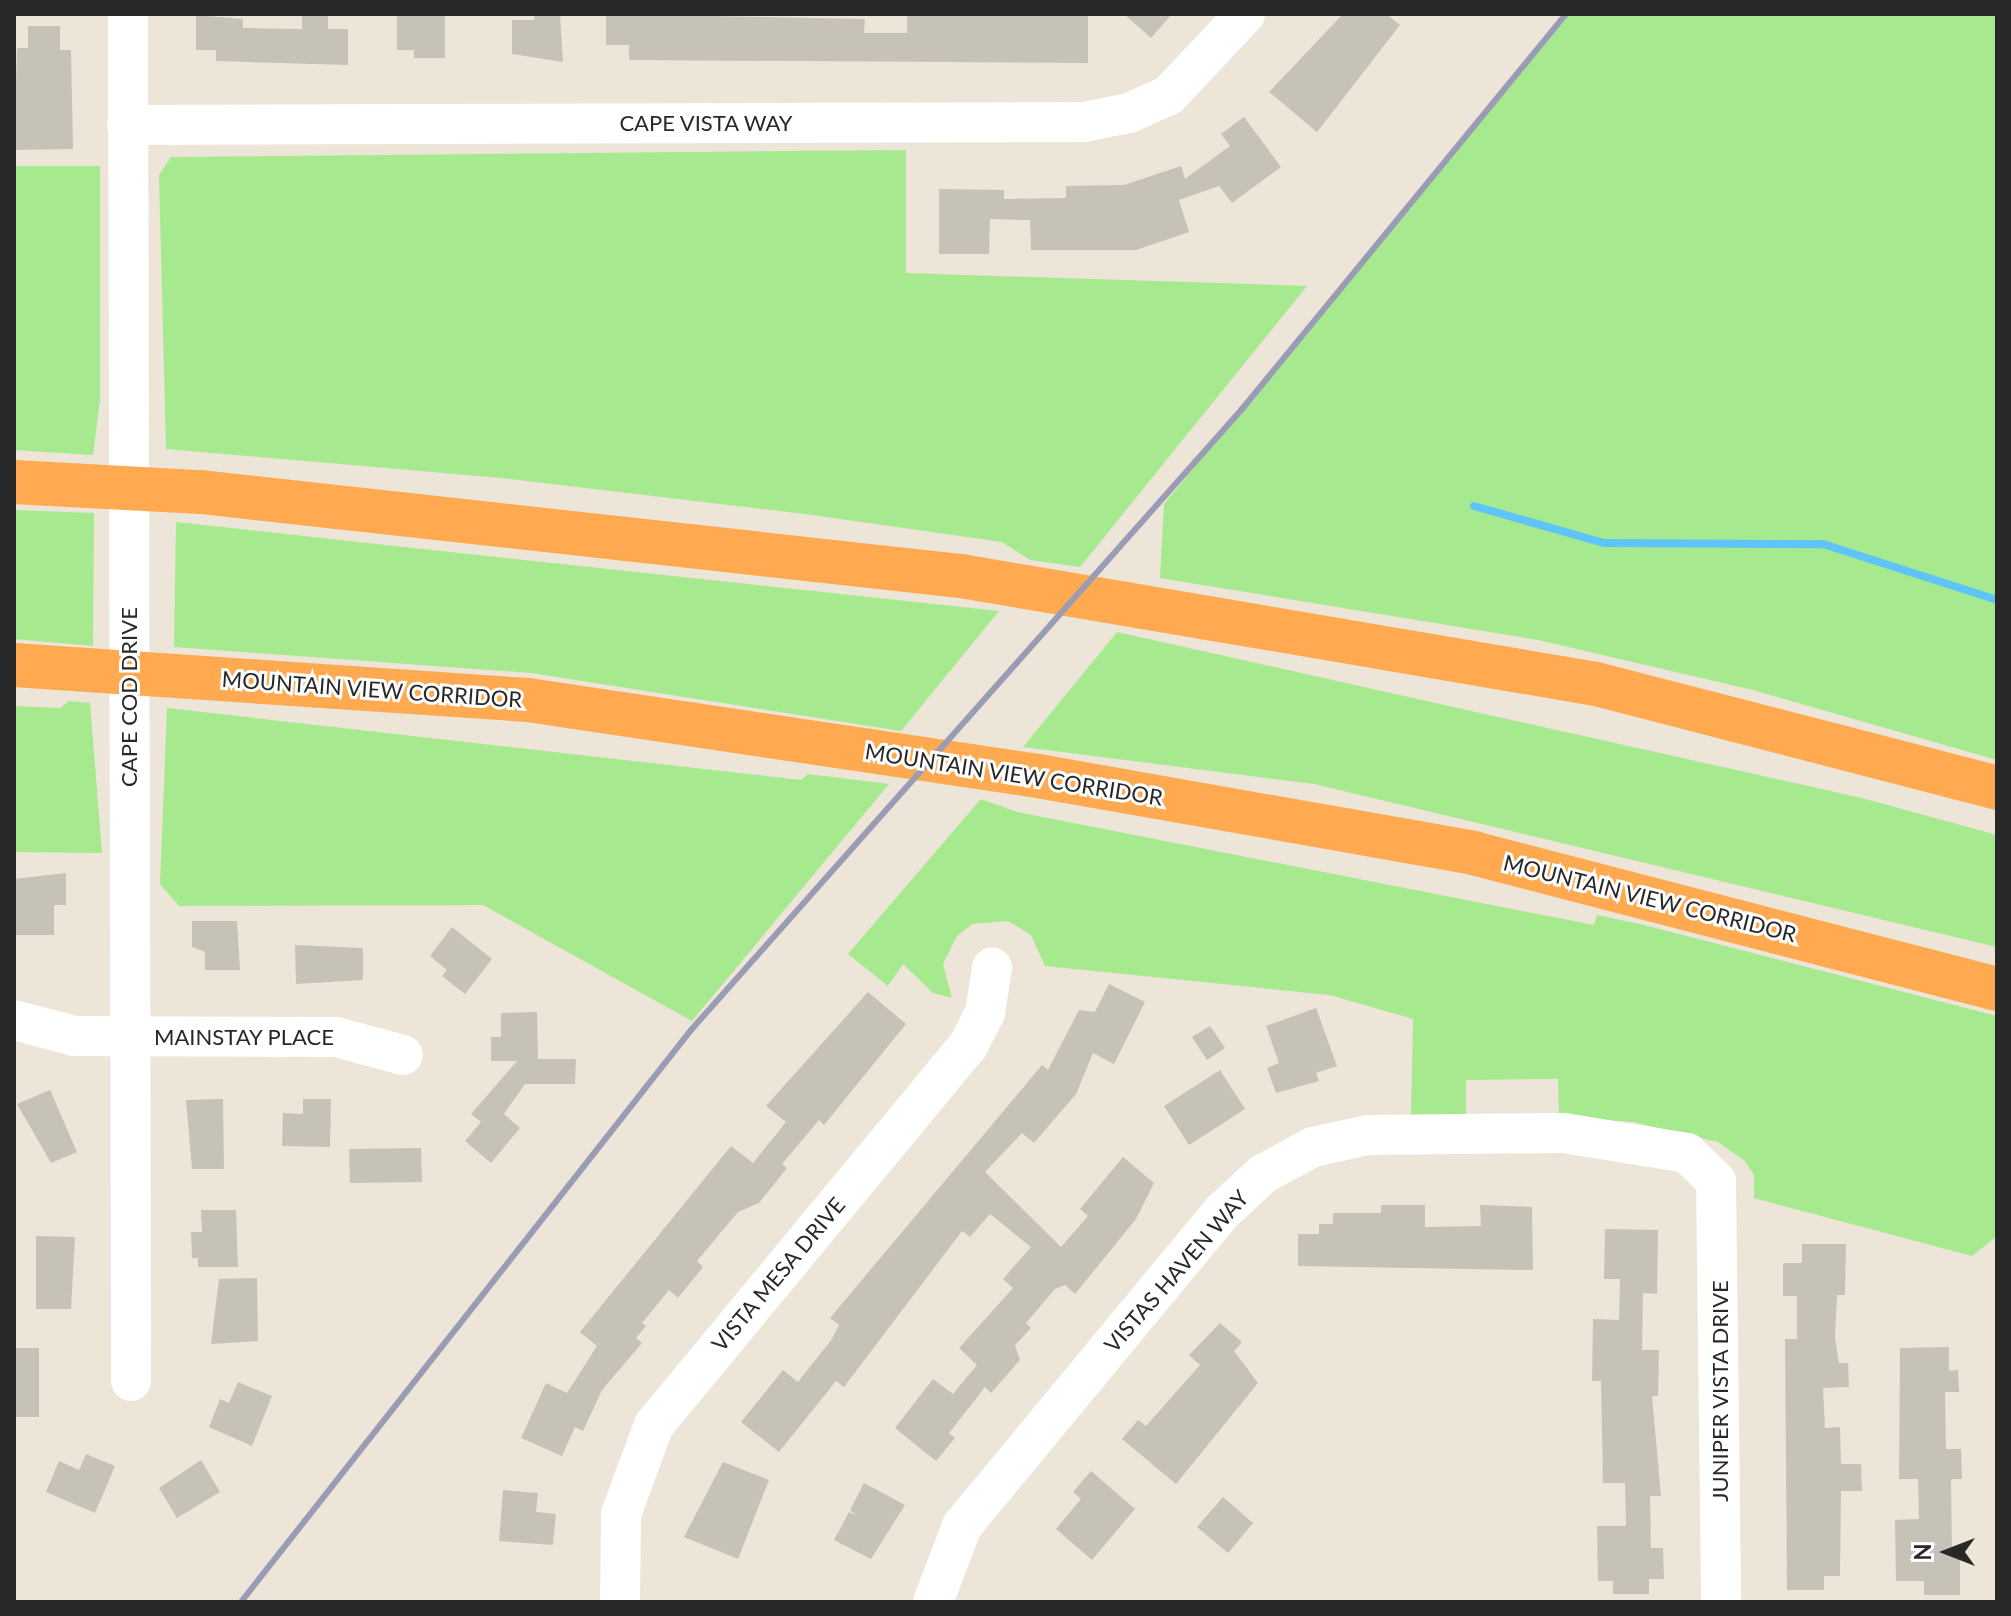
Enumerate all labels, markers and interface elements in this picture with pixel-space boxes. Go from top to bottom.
street label: CAPE VISTA WAY [618,110,794,136]
street label: CAPE COD DRIVE [116,607,142,787]
street label: MOUNTAIN VIEW CORRIDOR [220,665,524,713]
street label: MOUNTAIN VIEW CORRIDOR [863,737,1165,811]
street label: MOUNTAIN VIEW CORRIDOR [1500,849,1800,947]
street label: MAINSTAY PLACE [154,1024,334,1050]
street label: VISTAS HAVEN WAY [1098,1184,1254,1358]
street label: VISTA MESA DRIVE [705,1191,851,1357]
street label: JUNIPER VISTA DRIVE [1707,1279,1733,1503]
north arrow [1907,1512,1987,1592]
text: N [1909,1544,1936,1560]

